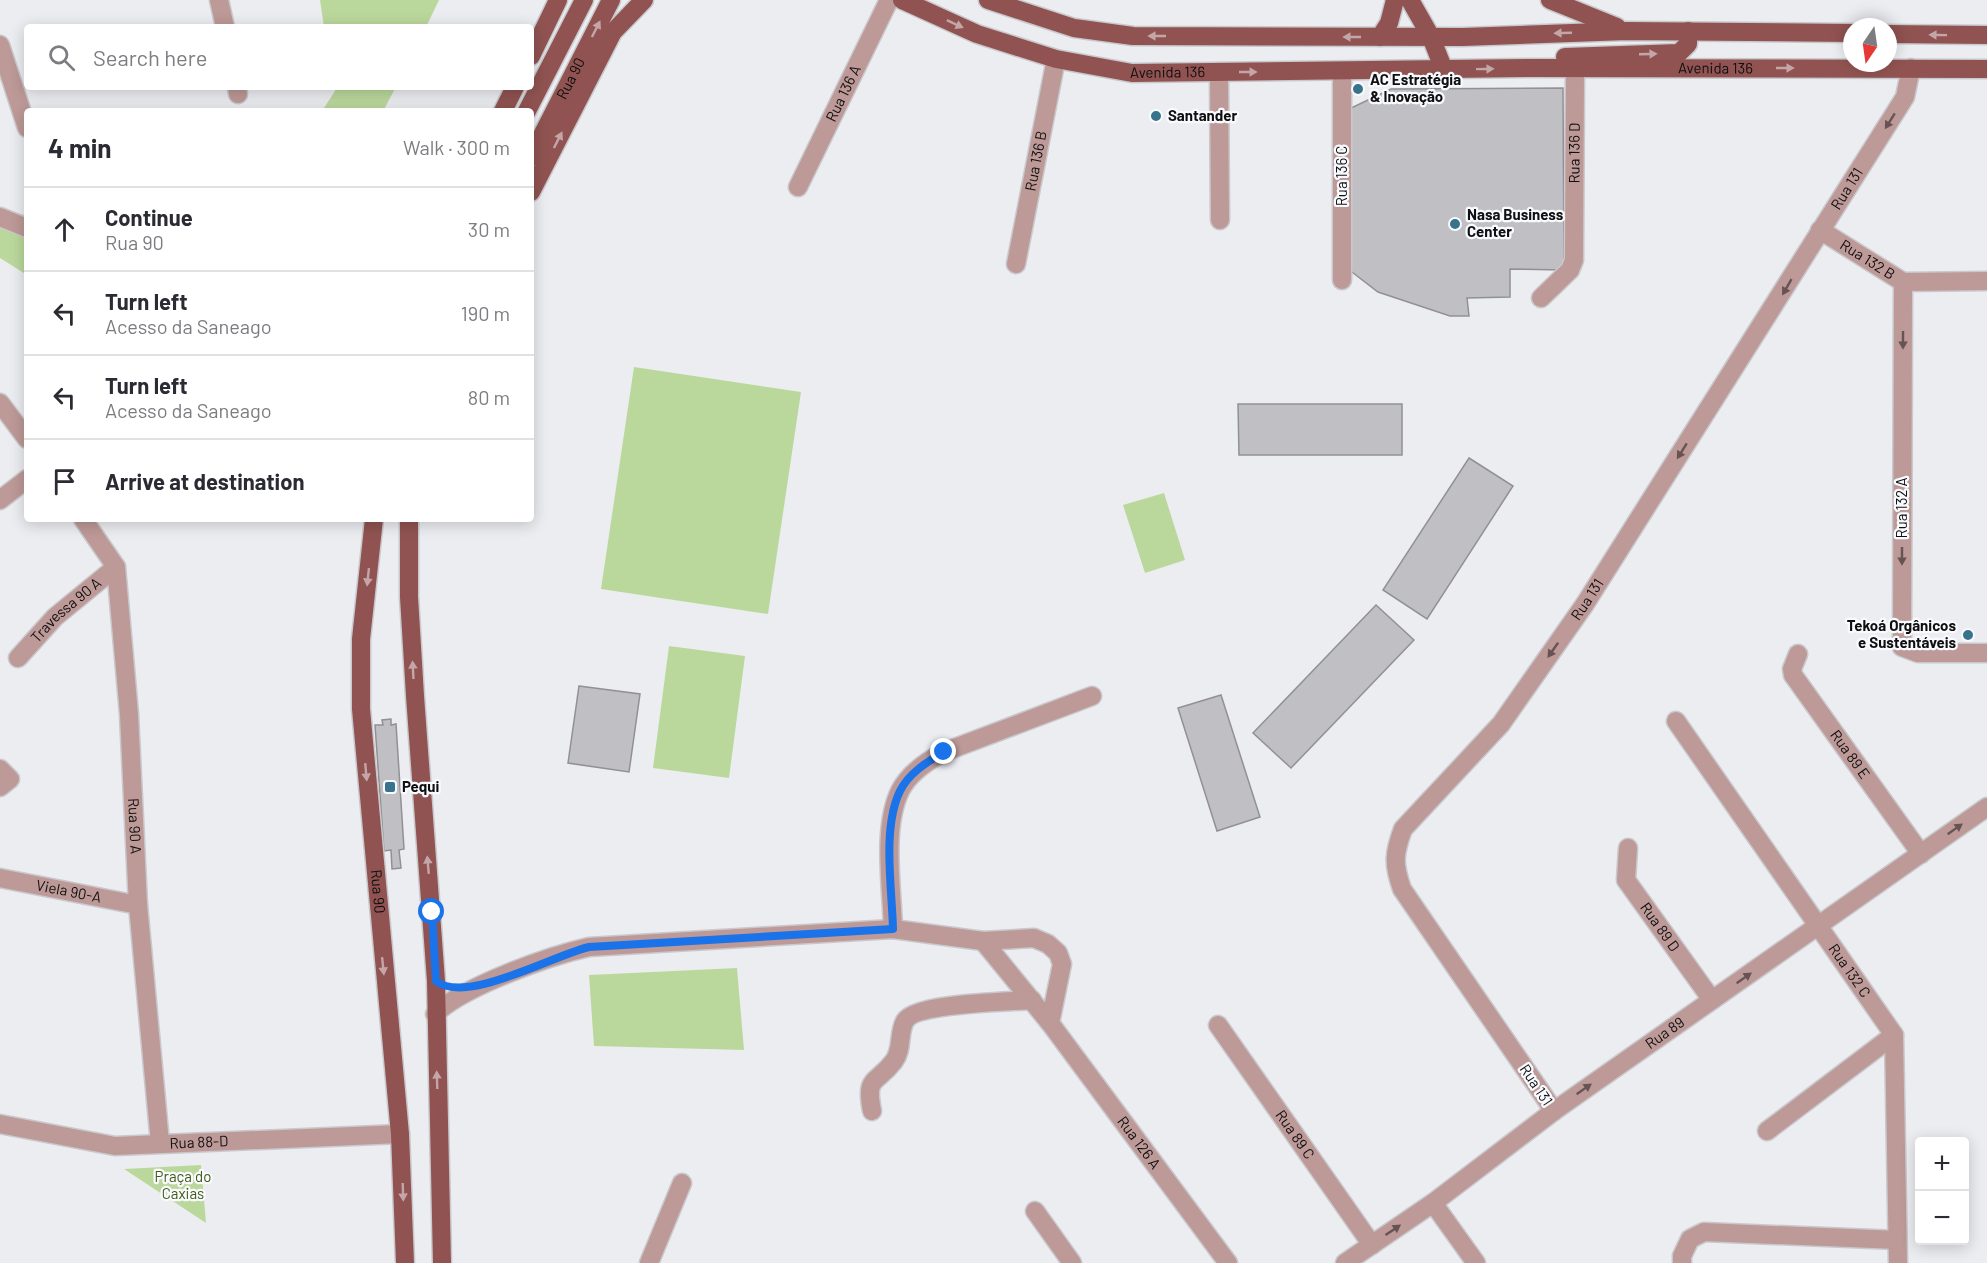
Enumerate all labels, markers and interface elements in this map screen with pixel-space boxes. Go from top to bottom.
north arrow [1843,18,1897,72]
one-way arrow [946,20,963,29]
one-way arrow [591,21,600,38]
search box [24,24,534,90]
one-way arrow [1553,28,1572,38]
one-way arrow [1928,30,1947,39]
one-way arrow [1147,31,1166,41]
one-way arrow [1342,32,1361,42]
icon: search [45,41,78,74]
text: Search here [93,44,207,70]
one-way arrow [1639,50,1658,59]
street label: Rua 90 [552,54,588,102]
street label: Avenida 136 [1678,58,1753,76]
street label: Rua 136 A [821,62,864,124]
street label: Avenida 136 [1130,62,1205,81]
one-way arrow [1775,63,1794,73]
one-way arrow [1475,64,1494,74]
one-way arrow [1238,67,1257,77]
place label: AC Estratégia & Inovação [1370,70,1461,105]
marker: AC Estratégia & Inovação [1351,82,1365,96]
place label: Santander [1168,106,1237,124]
marker: Santander [1149,109,1163,123]
one-way arrow [1884,113,1895,129]
street label: Rua 136 D [1564,123,1583,184]
street label: Rua 136 B [1020,129,1050,192]
one-way arrow [553,131,563,148]
text: 4 min [48,132,112,163]
text: Walk · 300 m [403,135,510,159]
street label: Rua 136 C [1332,146,1350,206]
street label: Rua 131 [1826,164,1866,213]
text: Continue [105,204,193,230]
place label: Nasa Business Center [1467,205,1564,240]
icon: ahead [48,213,81,246]
text: 30 m [468,217,510,241]
marker: Nasa Business Center [1448,217,1462,231]
text: Rua 90 [105,230,164,254]
street label: Rua 132 B [1837,235,1899,283]
one-way arrow [1781,279,1792,295]
text: Turn left [105,288,188,314]
icon: left [48,297,81,330]
text: 190 m [461,301,510,325]
text: Acesso da Saneago [105,314,272,338]
one-way arrow [1898,331,1908,350]
text: Turn left [105,372,188,398]
icon: left [48,381,81,414]
text: 80 m [468,385,510,409]
text: Acesso da Saneago [105,398,272,422]
one-way arrow [1677,443,1688,460]
icon: arrive [48,465,81,498]
text: Arrive at destination [105,468,304,494]
street label: Rua 132 A [1892,477,1910,539]
one-way arrow [1897,547,1907,566]
one-way arrow [363,568,373,587]
street label: Travessa 90 A [26,573,104,646]
street label: Rua 131 [1566,575,1607,623]
place label: Tekoá Orgânicos e Sustentáveis [1847,616,1956,651]
marker: Tekoá Orgânicos e Sustentáveis [1961,628,1975,642]
one-way arrow [1548,642,1559,658]
one-way arrow [409,661,418,680]
street label: Rua 89 E [1827,726,1874,782]
route end [930,738,956,764]
one-way arrow [361,762,371,781]
place label: Pequi [402,777,439,795]
marker: Pequi [383,780,397,794]
street label: Rua 90 A [125,797,146,855]
one-way arrow [1946,823,1962,835]
one-way arrow [424,855,433,874]
street label: Rua 90 [368,869,390,914]
street label: Viela 90-A [35,875,103,906]
route start [418,898,444,924]
street label: Rua 89 D [1637,899,1684,954]
street label: Rua 132 C [1825,940,1875,1000]
one-way arrow [379,956,388,975]
one-way arrow [1735,972,1751,984]
street label: Rua 89 [1641,1012,1687,1052]
street label: Rua 131 [1517,1060,1557,1109]
one-way arrow [433,1071,442,1090]
one-way arrow [1576,1084,1592,1095]
street label: Rua 89 C [1272,1106,1319,1162]
street label: Rua 126 A [1114,1112,1165,1172]
street label: Rua 88-D [169,1131,229,1152]
map controls [1915,1137,1969,1245]
button: + [1915,1137,1969,1191]
park label: Praça do Caxias [155,1167,211,1202]
one-way arrow [398,1183,407,1202]
button: − [1915,1191,1969,1245]
one-way arrow [1385,1224,1401,1236]

